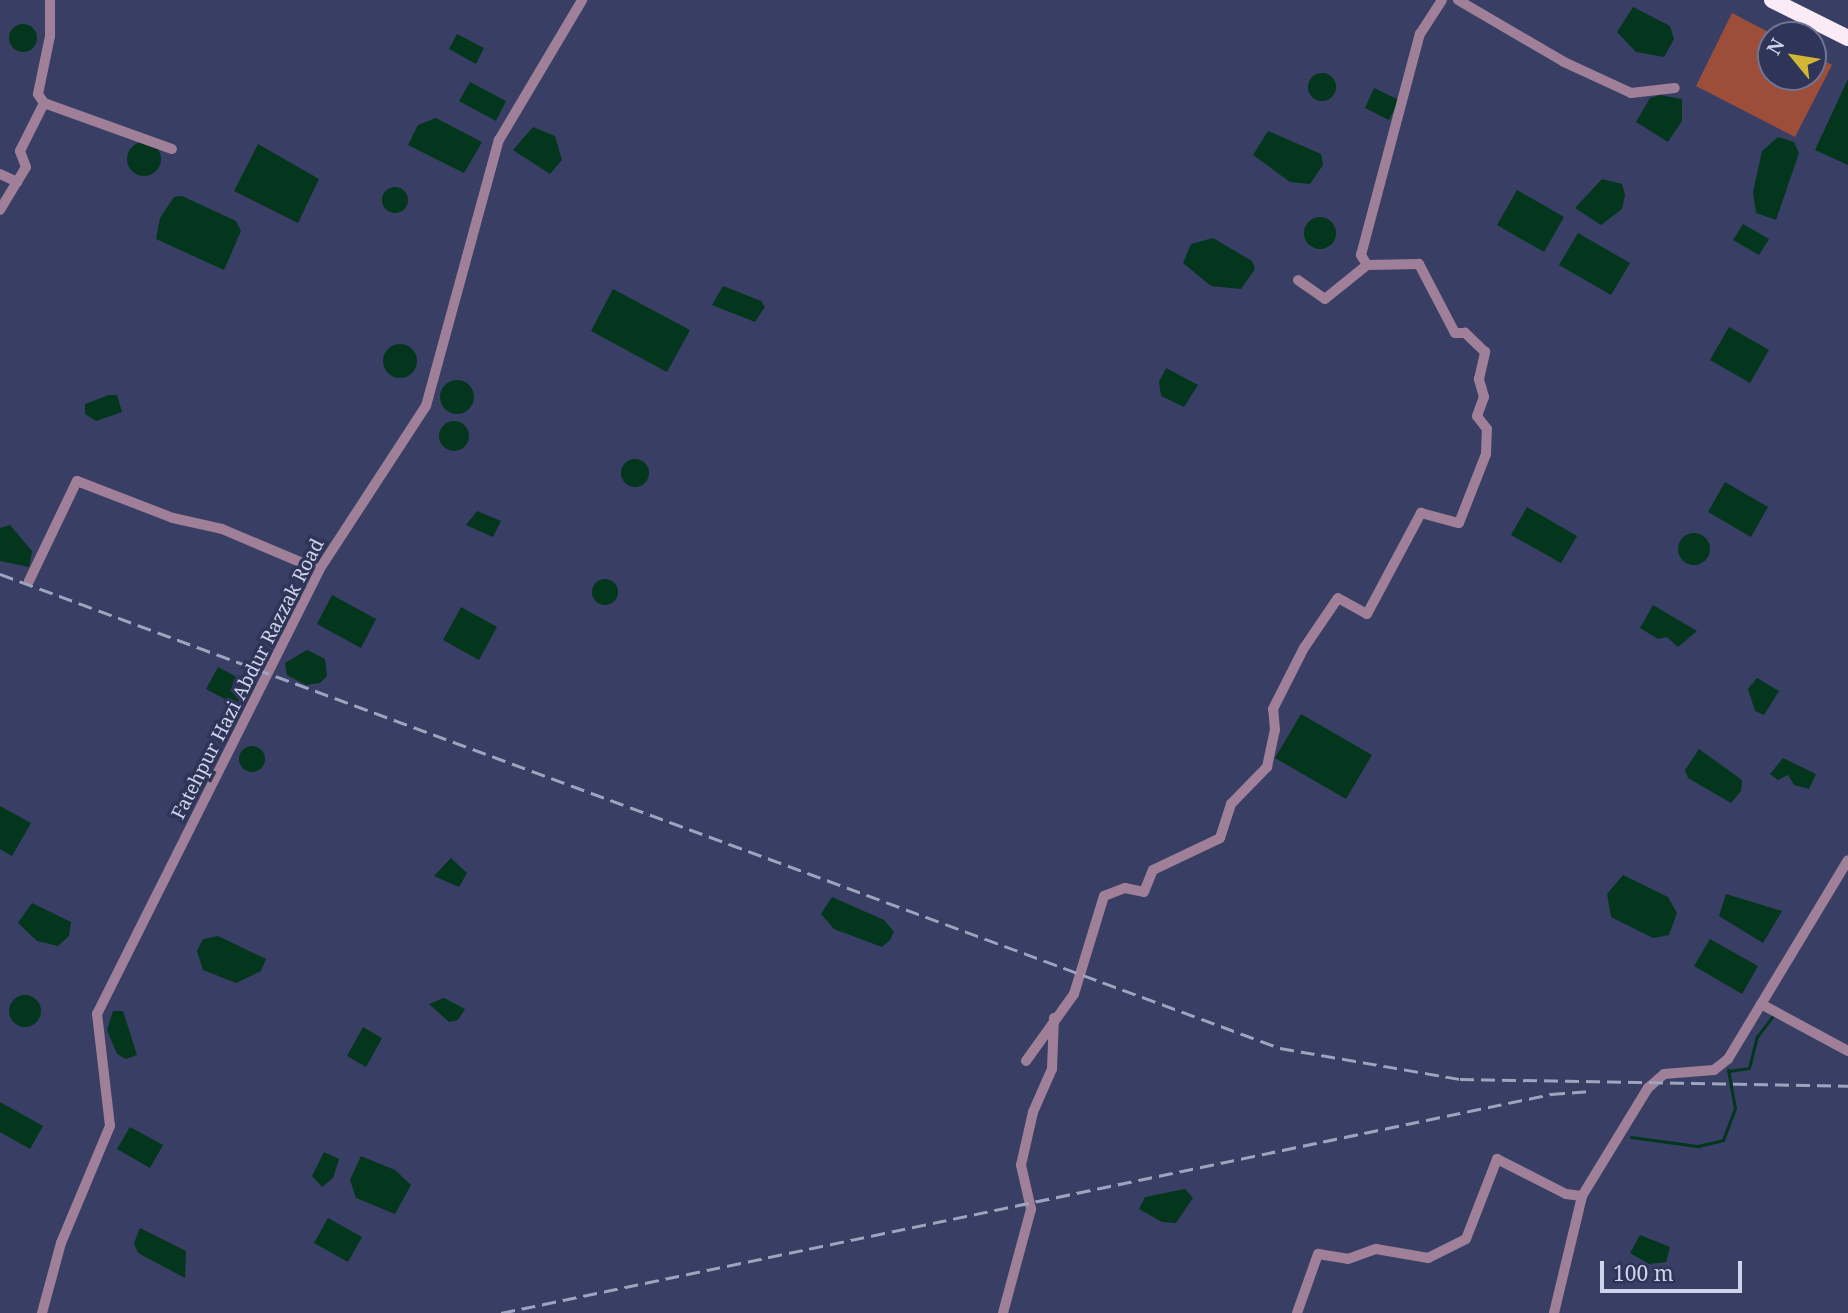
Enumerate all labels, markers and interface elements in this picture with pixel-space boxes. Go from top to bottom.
north arrow [1757,21,1827,91]
text: N [1761,34,1791,59]
street label: Fatehpur Hazi Abdur Razzak Road [167,535,329,823]
scale bar [1603,1246,1745,1290]
text: 100 m [1613,1259,1674,1287]

